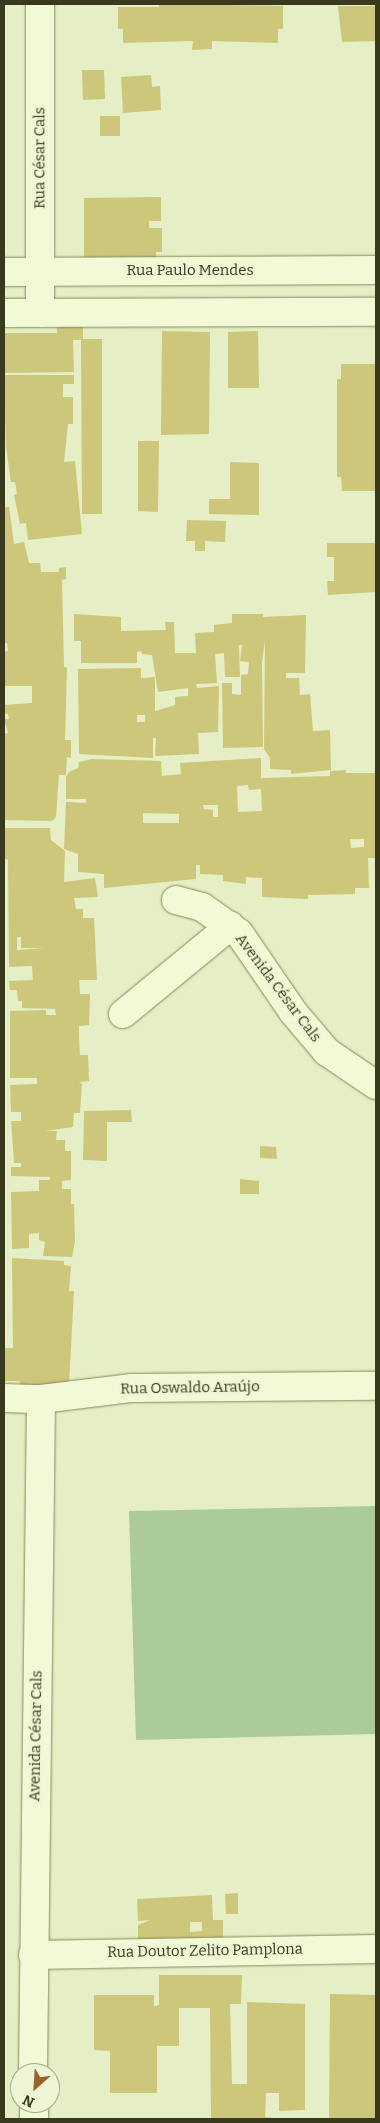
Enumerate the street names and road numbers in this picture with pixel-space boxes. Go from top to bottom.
street label: Rua César Cals [31,107,49,209]
street label: Rua Paulo Mendes [126,262,254,280]
street label: Avenida César Cals [231,930,325,1046]
street label: Rua Oswaldo Araújo [120,1378,260,1398]
street label: Avenida César Cals [26,1670,46,1802]
street label: Rua Doutor Zelito Pamplona [107,1940,303,1962]

